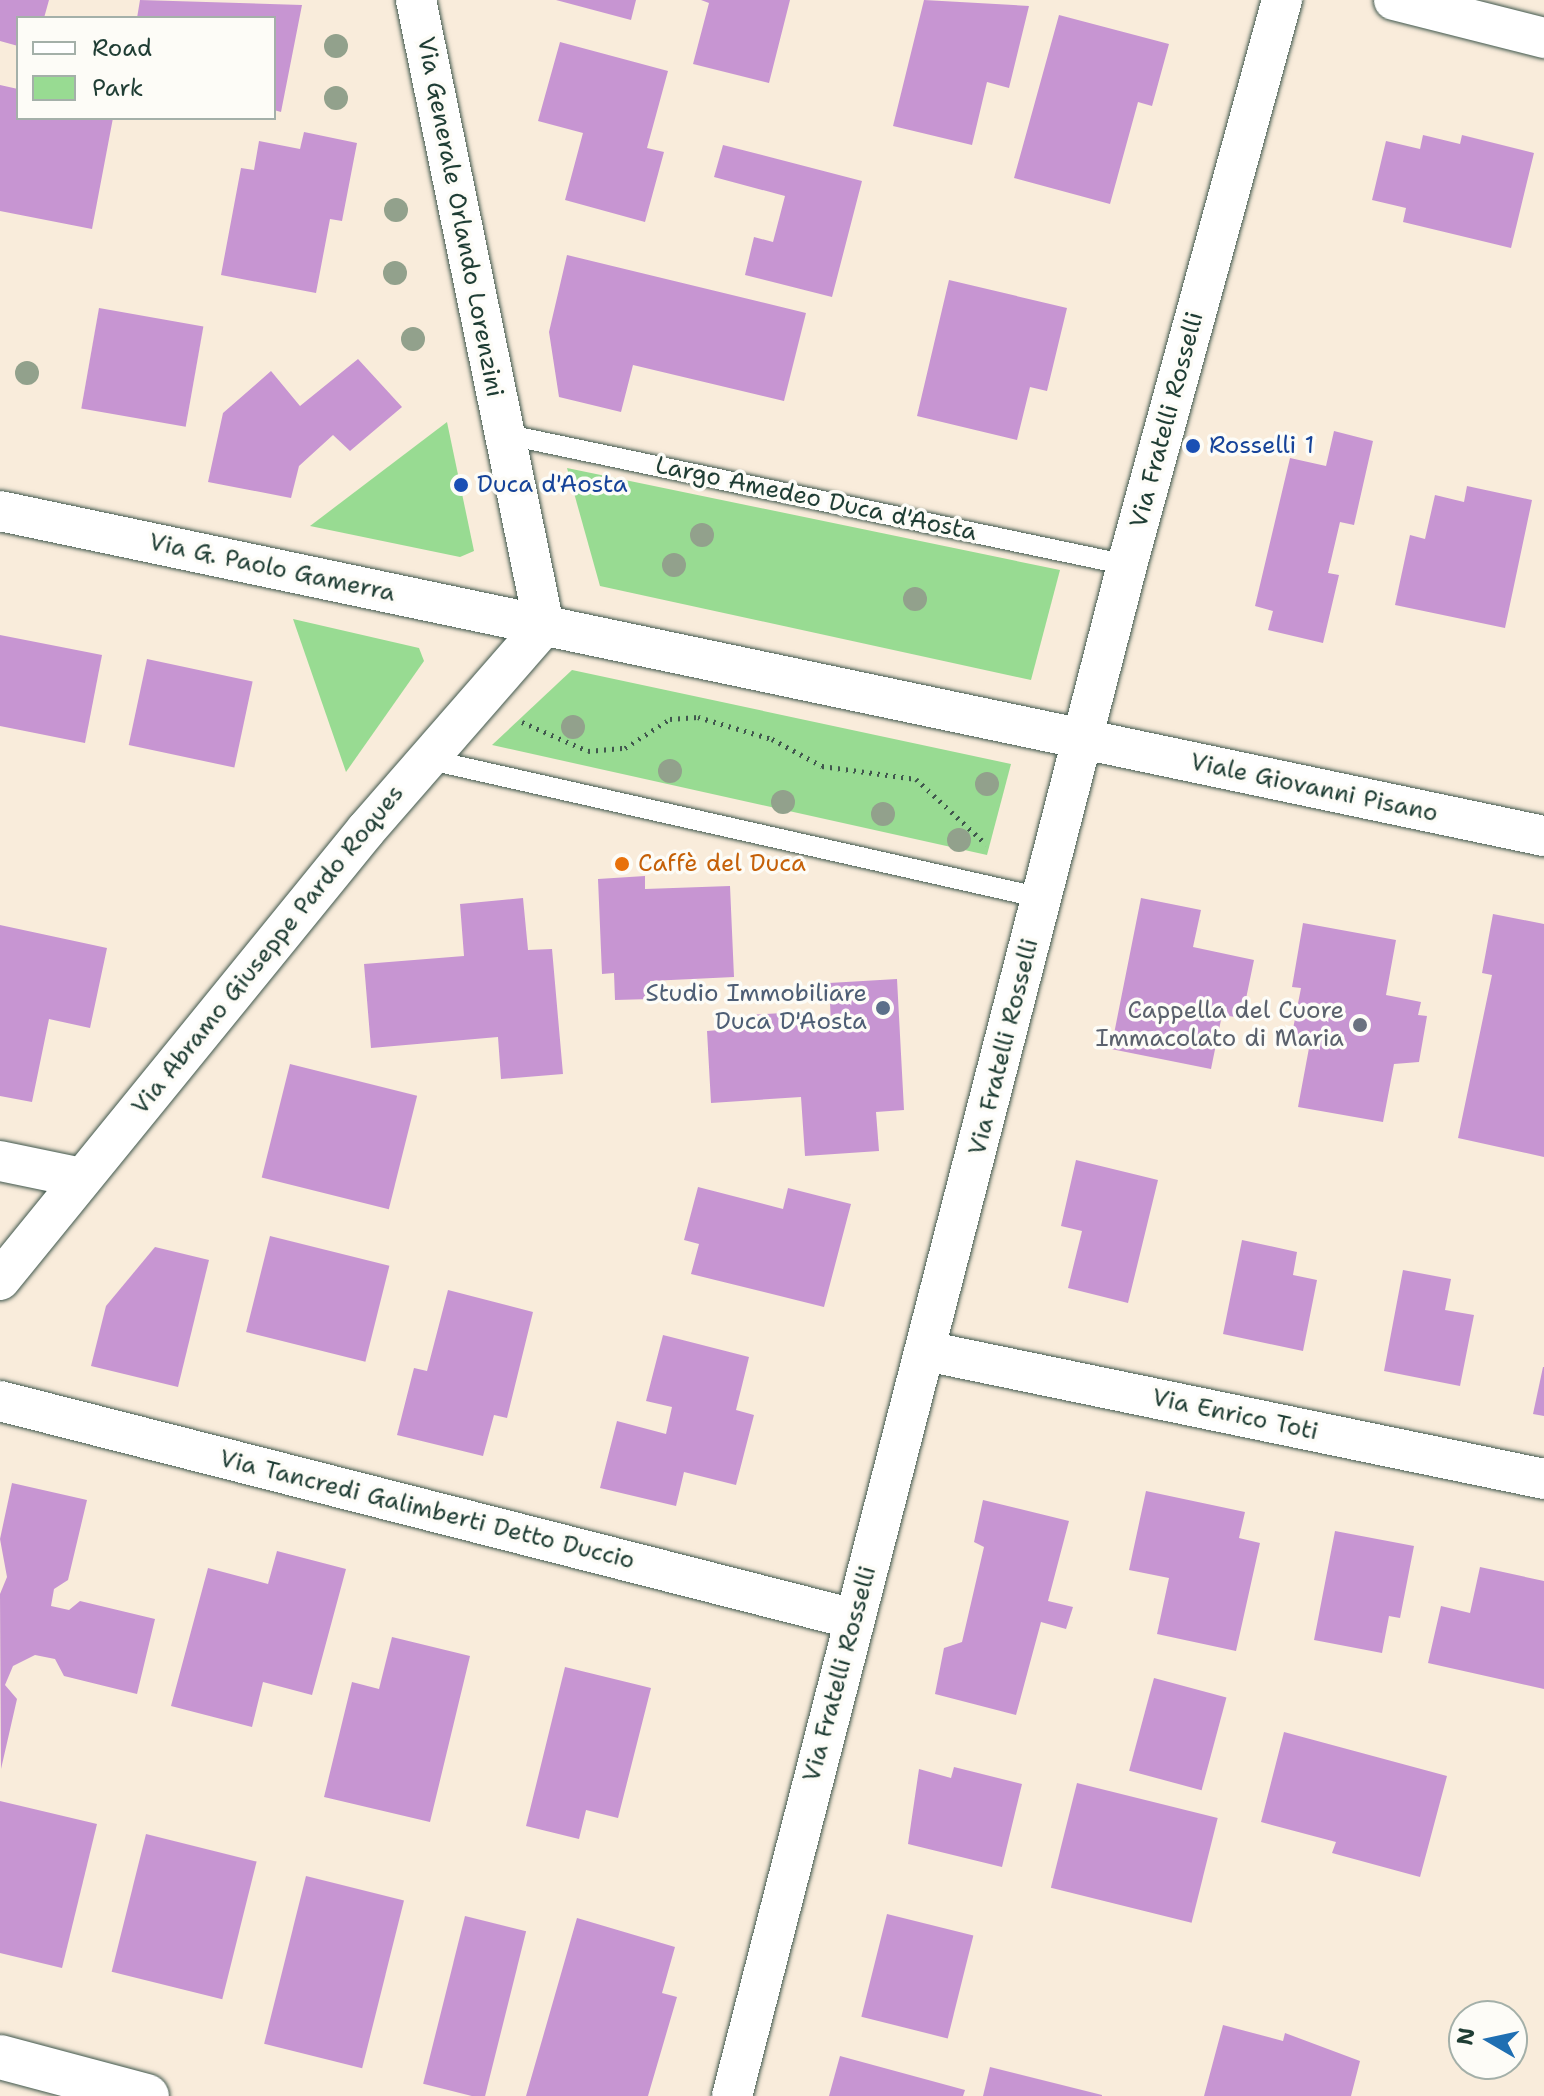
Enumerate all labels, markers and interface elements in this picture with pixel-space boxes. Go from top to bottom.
legend [16,16,276,120]
text: Road [92,32,152,64]
street label: Via Generale Orlando Lorenzini [411,34,509,400]
text: Park [92,72,144,104]
street label: Via Fratelli Rosselli [1124,309,1210,531]
place label: Rosselli 1 [1209,432,1315,460]
marker: Rosselli 1 [1184,437,1202,455]
street label: Largo Amedeo Duca d'Aosta [653,451,979,547]
place label: Duca d'Aosta [477,471,628,499]
marker: Duca d'Aosta [452,476,470,494]
street label: Via G. Paolo Gamerra [146,528,398,608]
street label: Viale Giovanni Pisano [1188,748,1440,828]
street label: Via Abramo Giuseppe Pardo Roques [126,779,410,1121]
place label: Caffè del Duca [638,850,806,878]
marker: Caffè del Duca [613,855,631,873]
street label: Via Fratelli Rosselli [963,936,1045,1158]
place label: Studio Immobiliare Duca D'Aosta [645,980,867,1036]
place label: Cappella del Cuore Immacolato di Maria [1096,997,1344,1053]
marker: Studio Immobiliare Duca D'Aosta [874,999,892,1017]
marker: Cappella del Cuore Immacolato di Maria [1351,1016,1369,1034]
street label: Via Enrico Toti [1149,1383,1321,1447]
street label: Via Tancredi Galimberti Detto Duccio [216,1444,638,1576]
street label: Via Fratelli Rosselli [797,1563,883,1785]
north arrow [1448,2000,1528,2080]
text: N [1450,2026,1481,2047]

